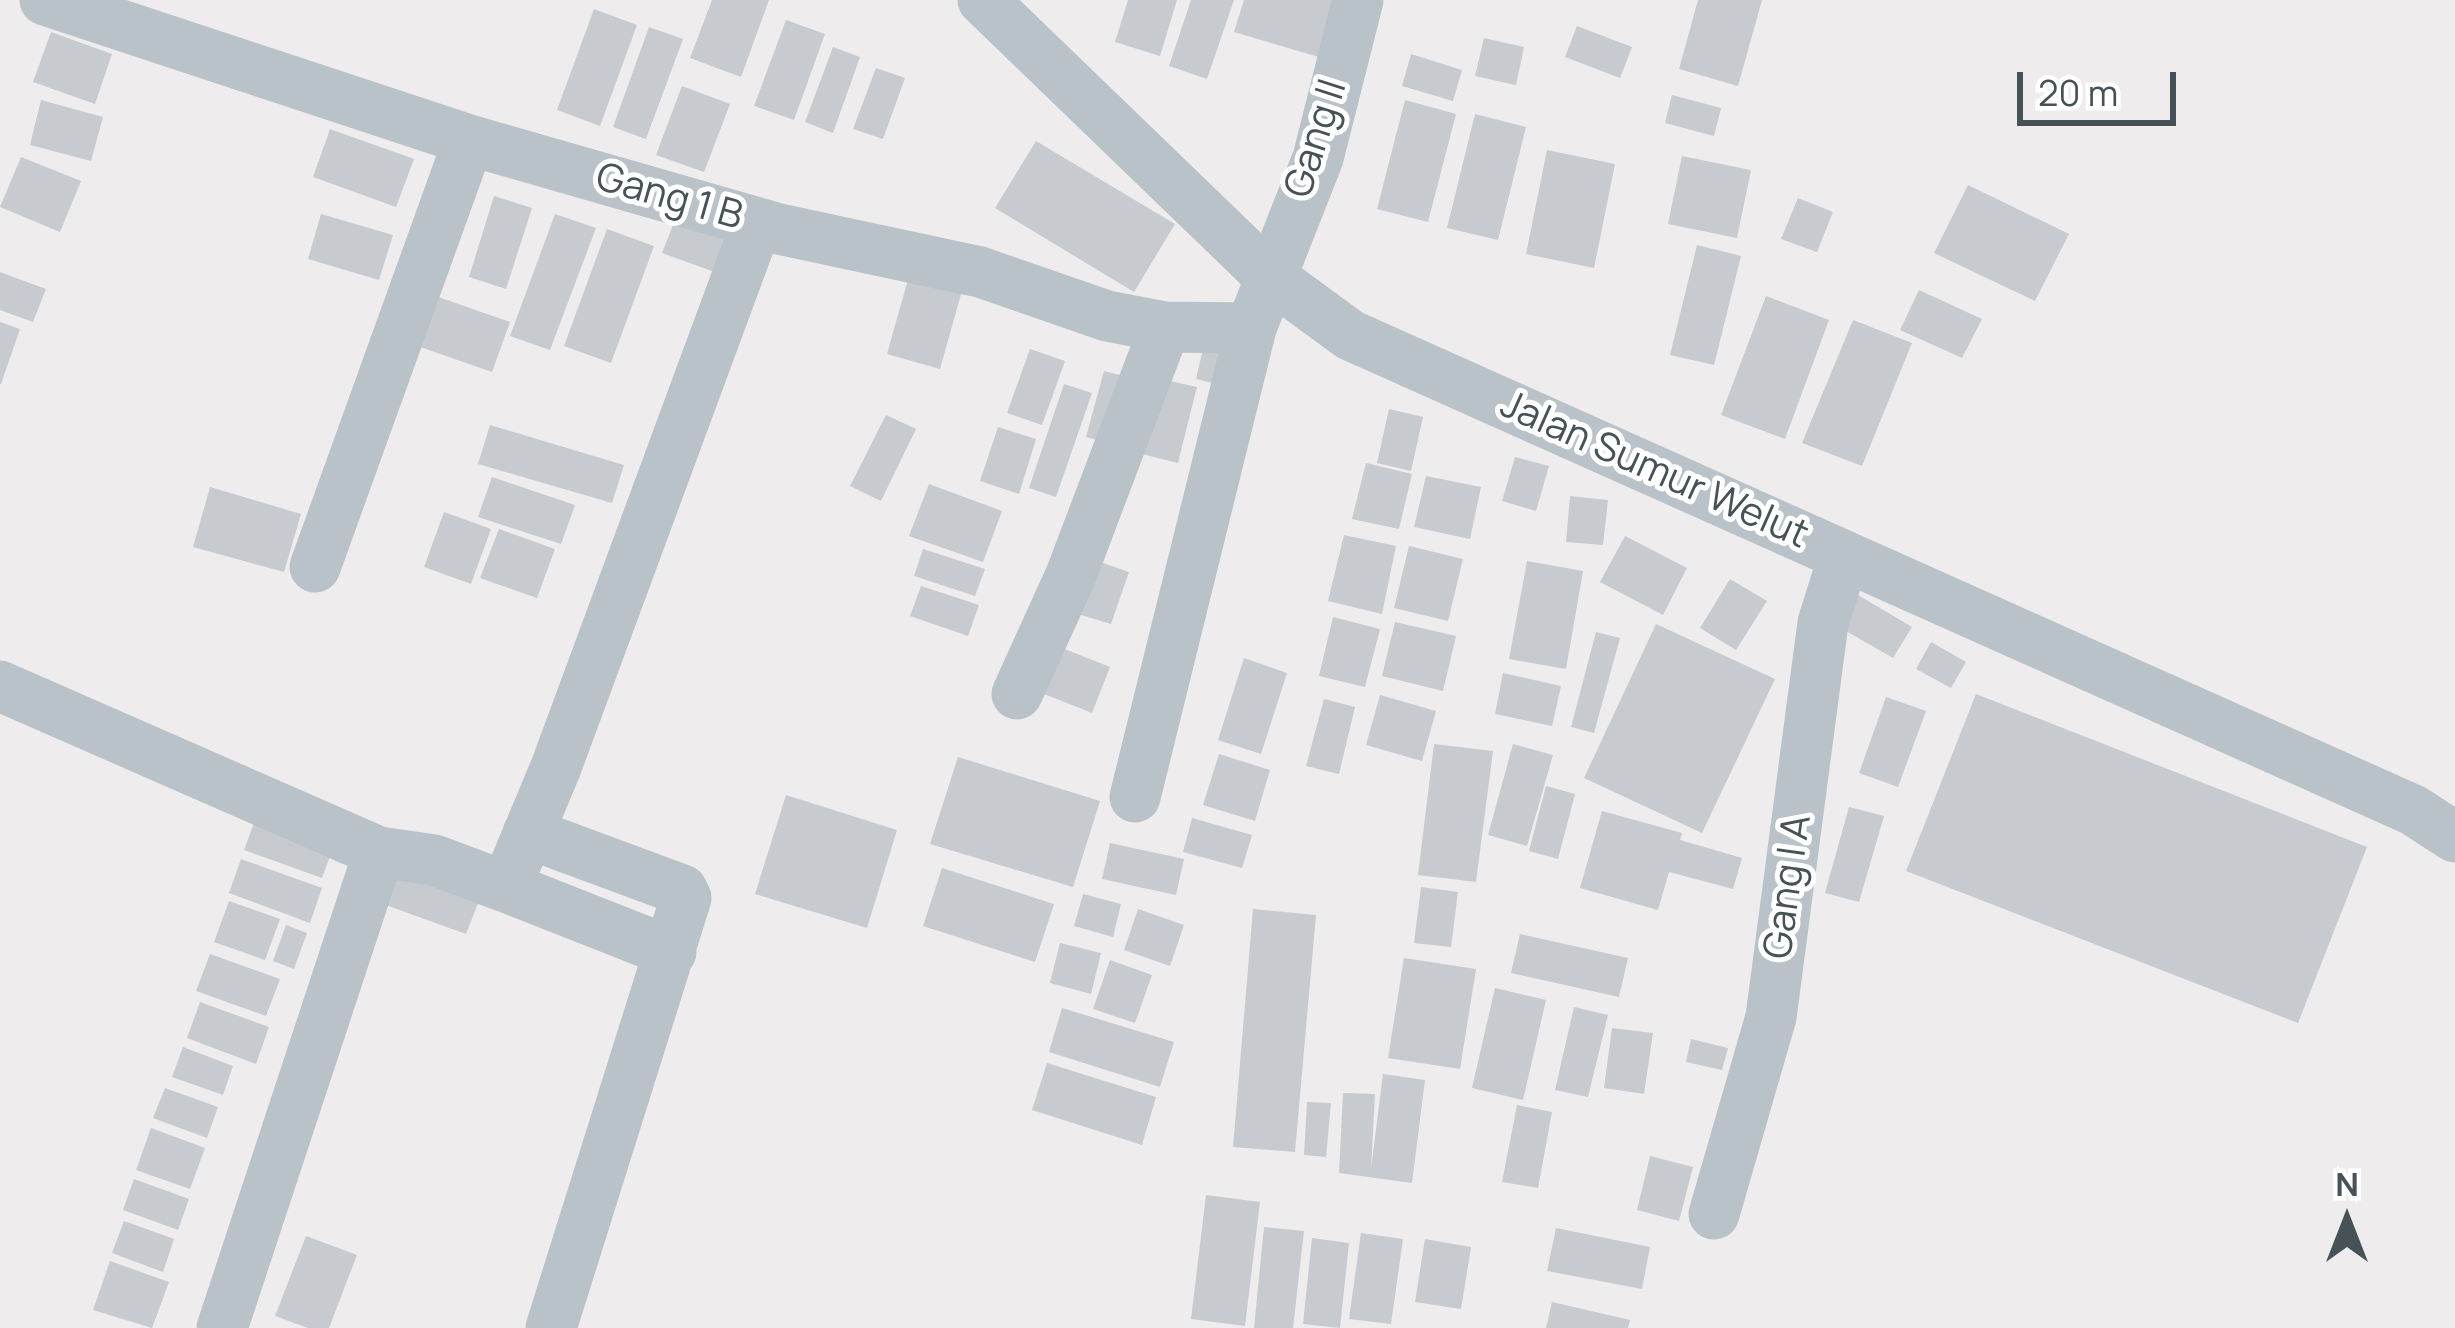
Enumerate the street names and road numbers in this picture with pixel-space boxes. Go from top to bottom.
street label: Gang II [1276,74,1358,204]
street label: Gang 1 B [590,155,748,241]
street label: Jalan Sumur Welut [1493,382,1815,560]
street label: Gang I A [1756,812,1822,962]

